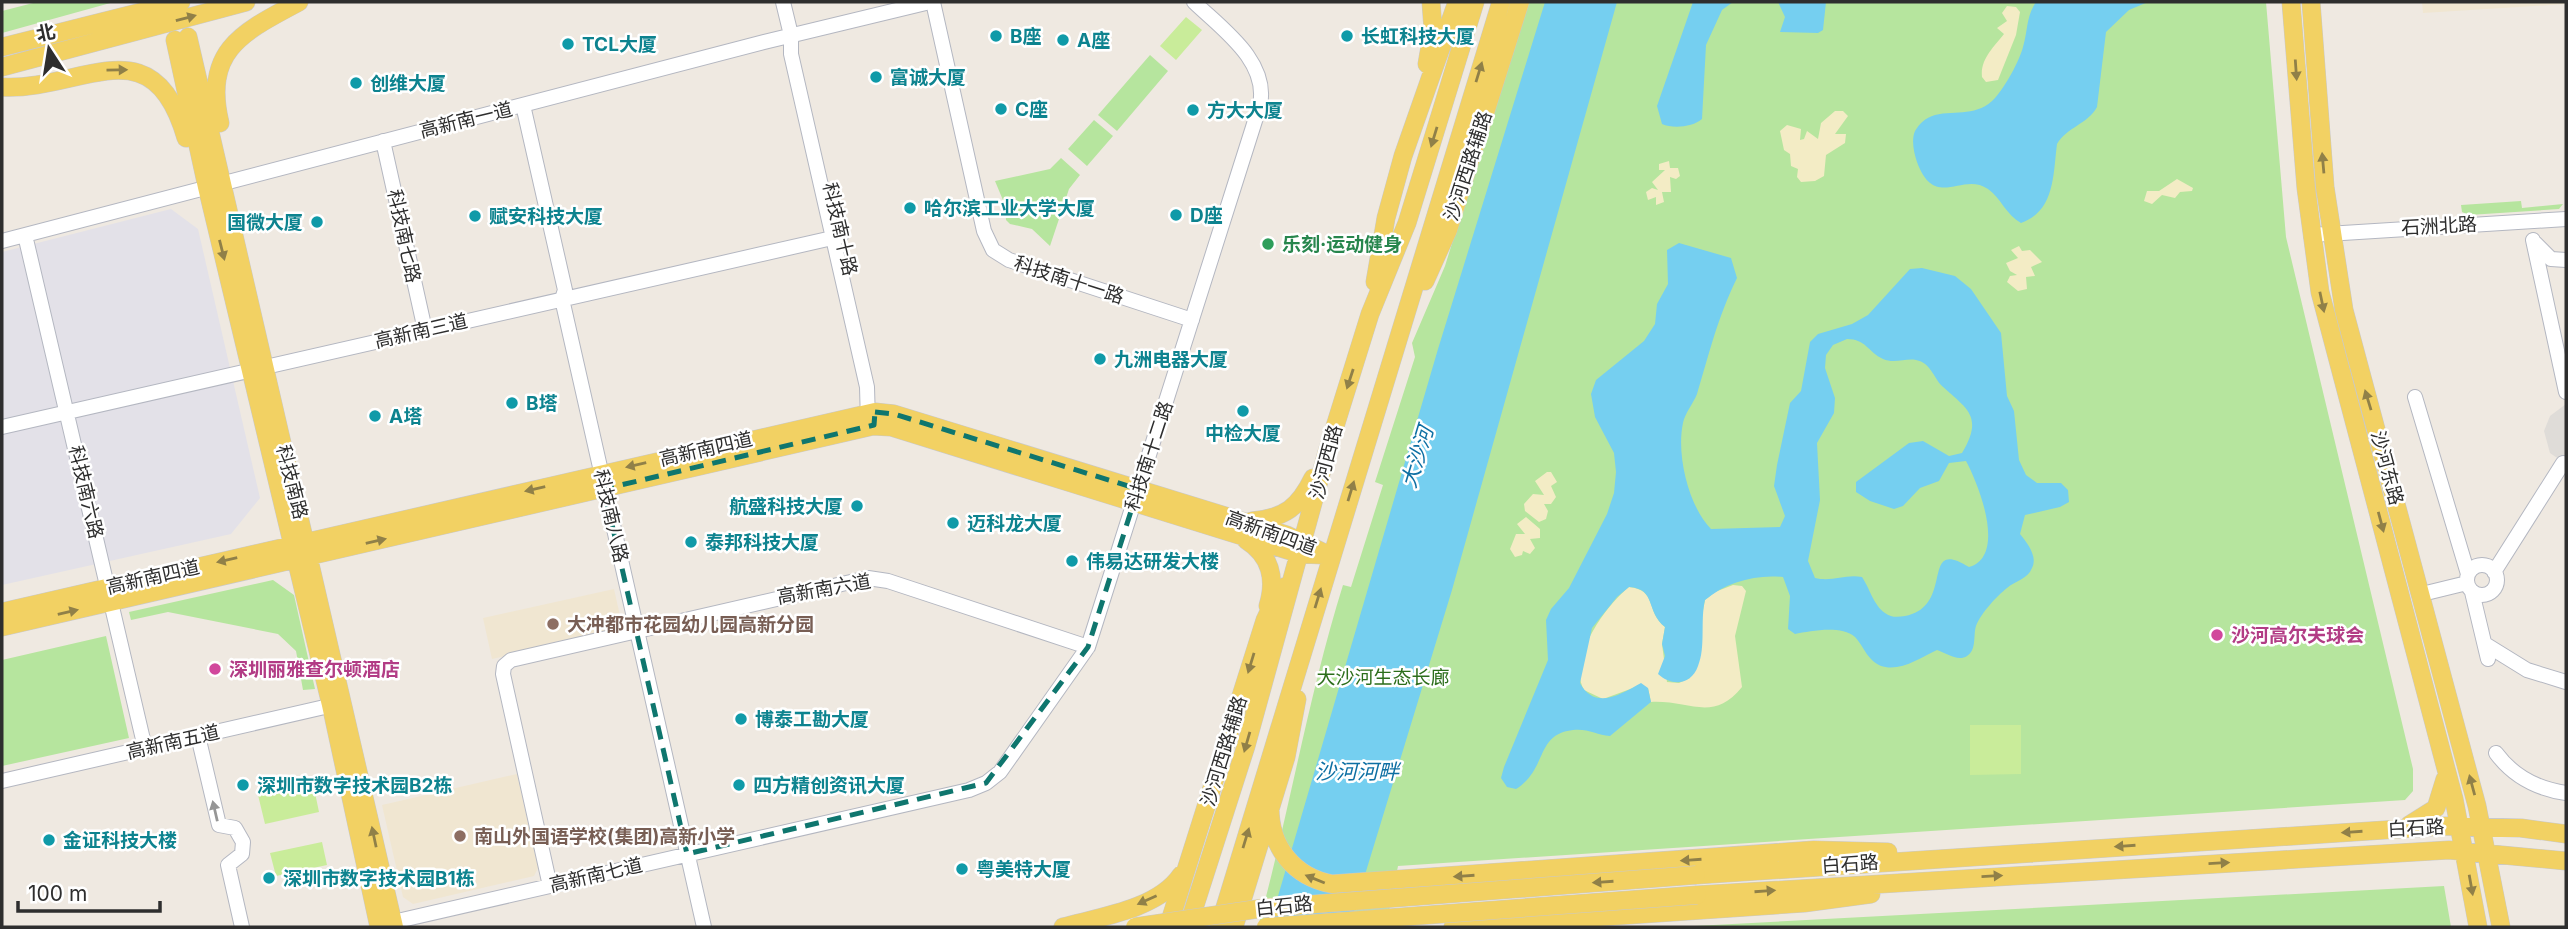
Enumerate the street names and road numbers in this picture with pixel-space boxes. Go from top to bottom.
street label: 高新南一道 [417,97,515,143]
street label: 沙河西路辅路 [1439,108,1497,224]
street label: 科技南十路 [818,180,862,278]
street label: 科技南七路 [383,187,425,285]
street label: 石洲北路 [2400,213,2478,239]
street label: 科技南十一路 [1011,251,1127,309]
street label: 高新南三道 [372,309,470,353]
street label: 科技南十二路 [1120,398,1178,514]
street label: 沙河西路 [1305,422,1347,502]
street label: 高新南四道 [657,427,755,471]
street label: 沙河东路 [2366,428,2408,508]
street label: 科技南路 [272,442,312,522]
street label: 科技南六路 [64,443,108,541]
street label: 科技南八路 [589,467,633,565]
street label: 高新南四道 [1222,506,1320,560]
street label: 高新南四道 [104,555,202,599]
street label: 高新南六道 [775,569,873,609]
street label: 沙河西路辅路 [1196,693,1252,809]
street label: 高新南五道 [124,720,222,764]
street label: 白石路 [2387,815,2445,841]
street label: 白石路 [1821,851,1879,877]
street label: 高新南七道 [547,853,645,897]
street label: 白石路 [1254,892,1314,920]

